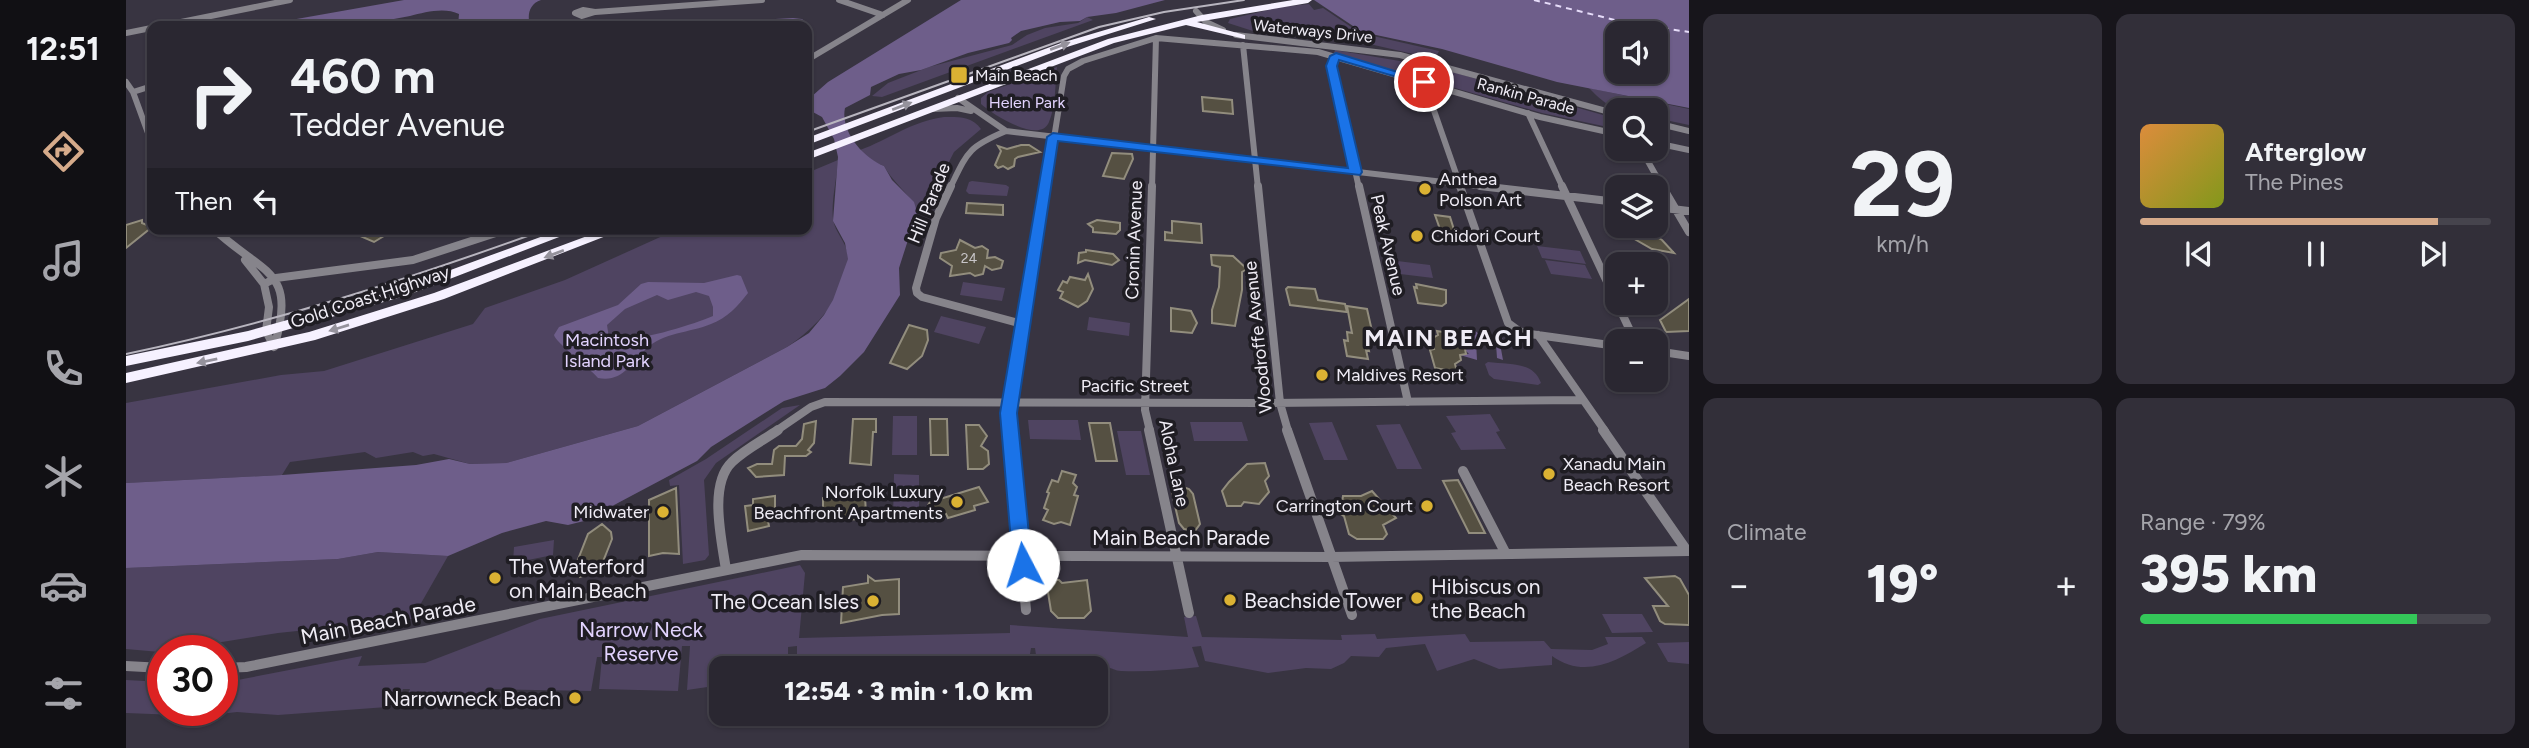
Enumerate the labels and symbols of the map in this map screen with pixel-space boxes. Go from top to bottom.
street label: Waterways Drive [1252,15,1374,47]
one-way arrow [1050,40,1071,51]
pin [1394,52,1454,112]
marker: Main Beach [949,65,969,85]
place label: Main Beach [975,66,1058,85]
street label: Rankin Parade [1475,74,1577,118]
park label: Helen Park [989,93,1065,112]
one-way arrow [891,100,912,111]
street label: Hill Parade [903,159,955,247]
place label: Anthea Polson Art [1439,168,1522,211]
street label: Cronin Avenue [1121,180,1147,300]
marker: Anthea Polson Art [1417,181,1433,197]
street label: Peak Avenue [1366,192,1410,298]
place label: Chidori Court [1431,225,1540,247]
marker: Chidori Court [1409,228,1425,244]
one-way arrow [543,248,564,259]
house number: 24 [961,250,978,267]
street label: Woodroffe Avenue [1239,260,1277,414]
street label: Gold Coast Highway [288,261,453,333]
district label: MAIN BEACH [1364,323,1534,352]
one-way arrow [328,324,349,334]
park label: Macintosh Island Park [564,329,650,372]
one-way arrow [196,356,218,367]
place label: Maldives Resort [1336,364,1464,386]
marker: Maldives Resort [1314,367,1330,383]
street label: Pacific Street [1081,375,1190,397]
street label: Aloha Lane [1154,417,1194,509]
place label: Xanadu Main Beach Resort [1563,453,1670,496]
marker: Xanadu Main Beach Resort [1541,466,1557,482]
place label: Norfolk Luxury Beachfront Apartments [753,481,944,524]
marker: Norfolk Luxury Beachfront Apartments [949,494,965,510]
place label: Carrington Court [1276,495,1413,517]
marker: Carrington Court [1419,498,1435,514]
place label: Midwater [573,501,649,523]
marker: Midwater [655,504,671,520]
street label: Main Beach Parade [1092,525,1270,550]
position arrow [986,528,1060,602]
place label: The Waterford on Main Beach [509,554,646,603]
marker: The Waterford on Main Beach [487,570,503,586]
place label: Hibiscus on the Beach [1431,574,1541,623]
place label: Beachside Tower [1244,588,1403,613]
place label: The Ocean Isles [711,589,859,614]
marker: Hibiscus on the Beach [1409,590,1425,606]
street label: Main Beach Parade [298,591,478,649]
marker: Beachside Tower [1222,592,1238,608]
marker: The Ocean Isles [865,593,881,609]
park label: Narrow Neck Reserve [579,617,704,666]
speed limit sign: 30 [147,635,238,726]
place label: Narrowneck Beach [383,686,561,711]
marker: Narrowneck Beach [567,690,583,706]

